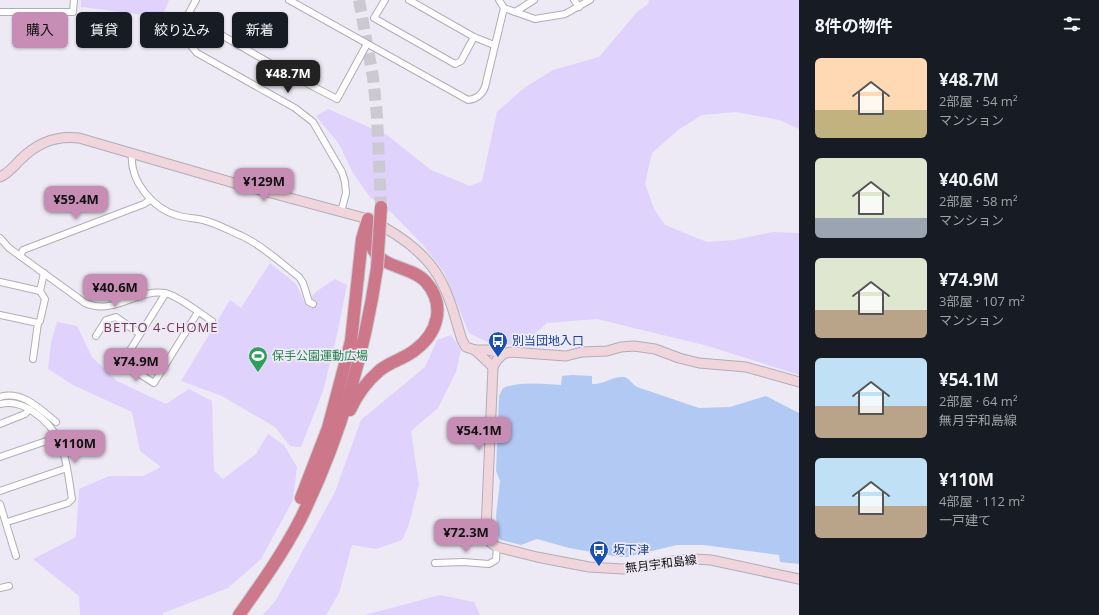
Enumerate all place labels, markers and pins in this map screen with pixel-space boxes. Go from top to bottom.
pin: ¥48.7M [255,60,321,94]
pin: ¥129M [236,168,292,202]
pin: ¥59.4M [43,186,109,220]
pin: ¥40.6M [82,274,148,308]
bus stop icon: 別当団地入口 [487,330,509,358]
place label: 別当団地入口 [512,332,584,349]
sports icon: 保手公園運動広場 [247,345,269,373]
place label: 保手公園運動広場 [272,347,368,364]
pin: ¥74.9M [103,348,169,382]
pin: ¥54.1M [446,417,512,451]
pin: ¥110M [47,430,103,464]
pin: ¥72.3M [433,519,499,553]
bus stop icon: 坂下津 [588,539,610,567]
place label: 坂下津 [613,541,649,558]

